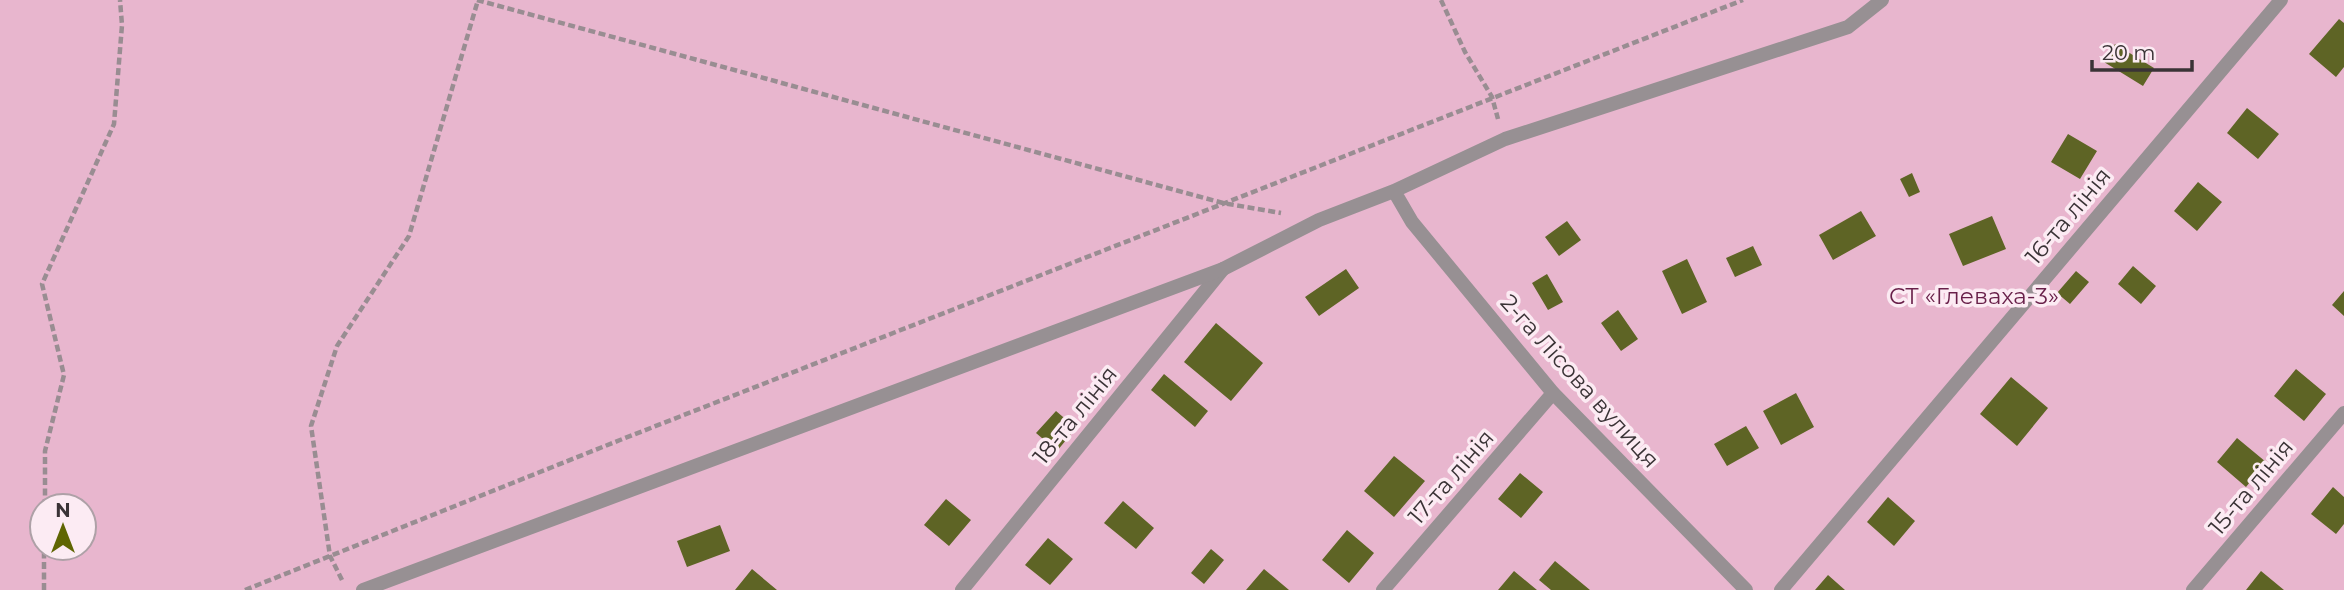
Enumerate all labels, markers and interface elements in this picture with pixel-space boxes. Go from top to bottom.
scale bar [2092,28,2192,72]
text: 20 m [2102,40,2156,65]
street label: 16-та лінія [2019,162,2117,270]
park label: СТ «Глеваха-3» [1889,282,2059,310]
street label: 2-га Лісова вулиця [1495,289,1665,473]
street label: 18-та лінія [1027,360,1123,470]
street label: 17-та лінія [1402,424,1500,530]
street label: 15-та лінія [2203,433,2299,541]
north arrow [28,492,98,562]
text: N [55,499,71,522]

